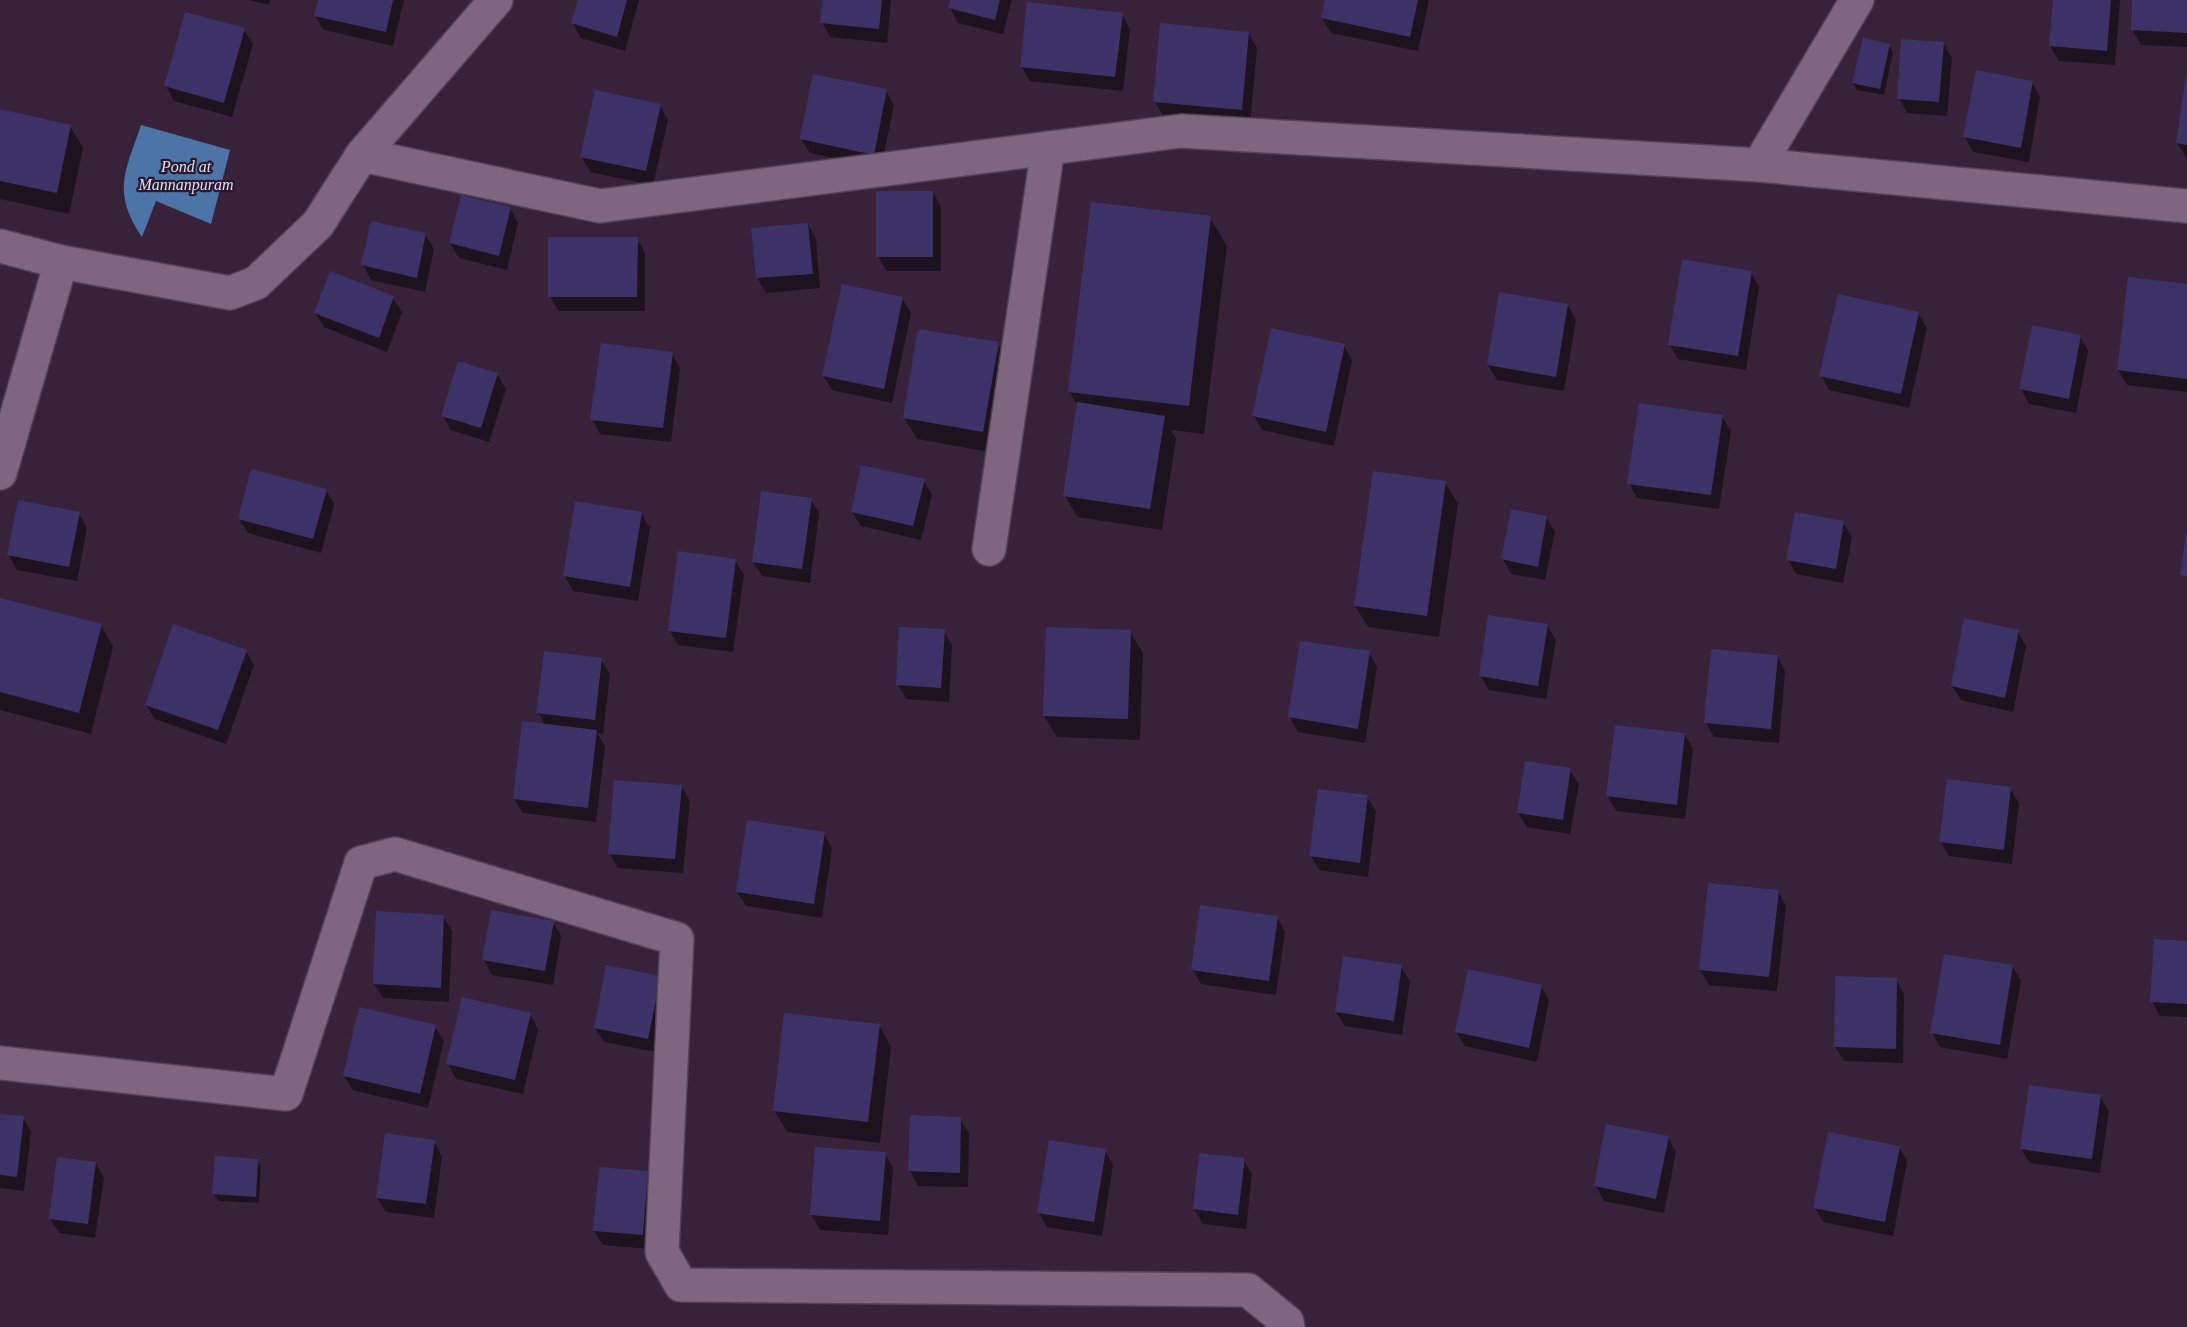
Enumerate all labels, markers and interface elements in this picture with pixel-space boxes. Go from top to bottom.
water label: Pond at Mannanpuram [137,158,234,194]

